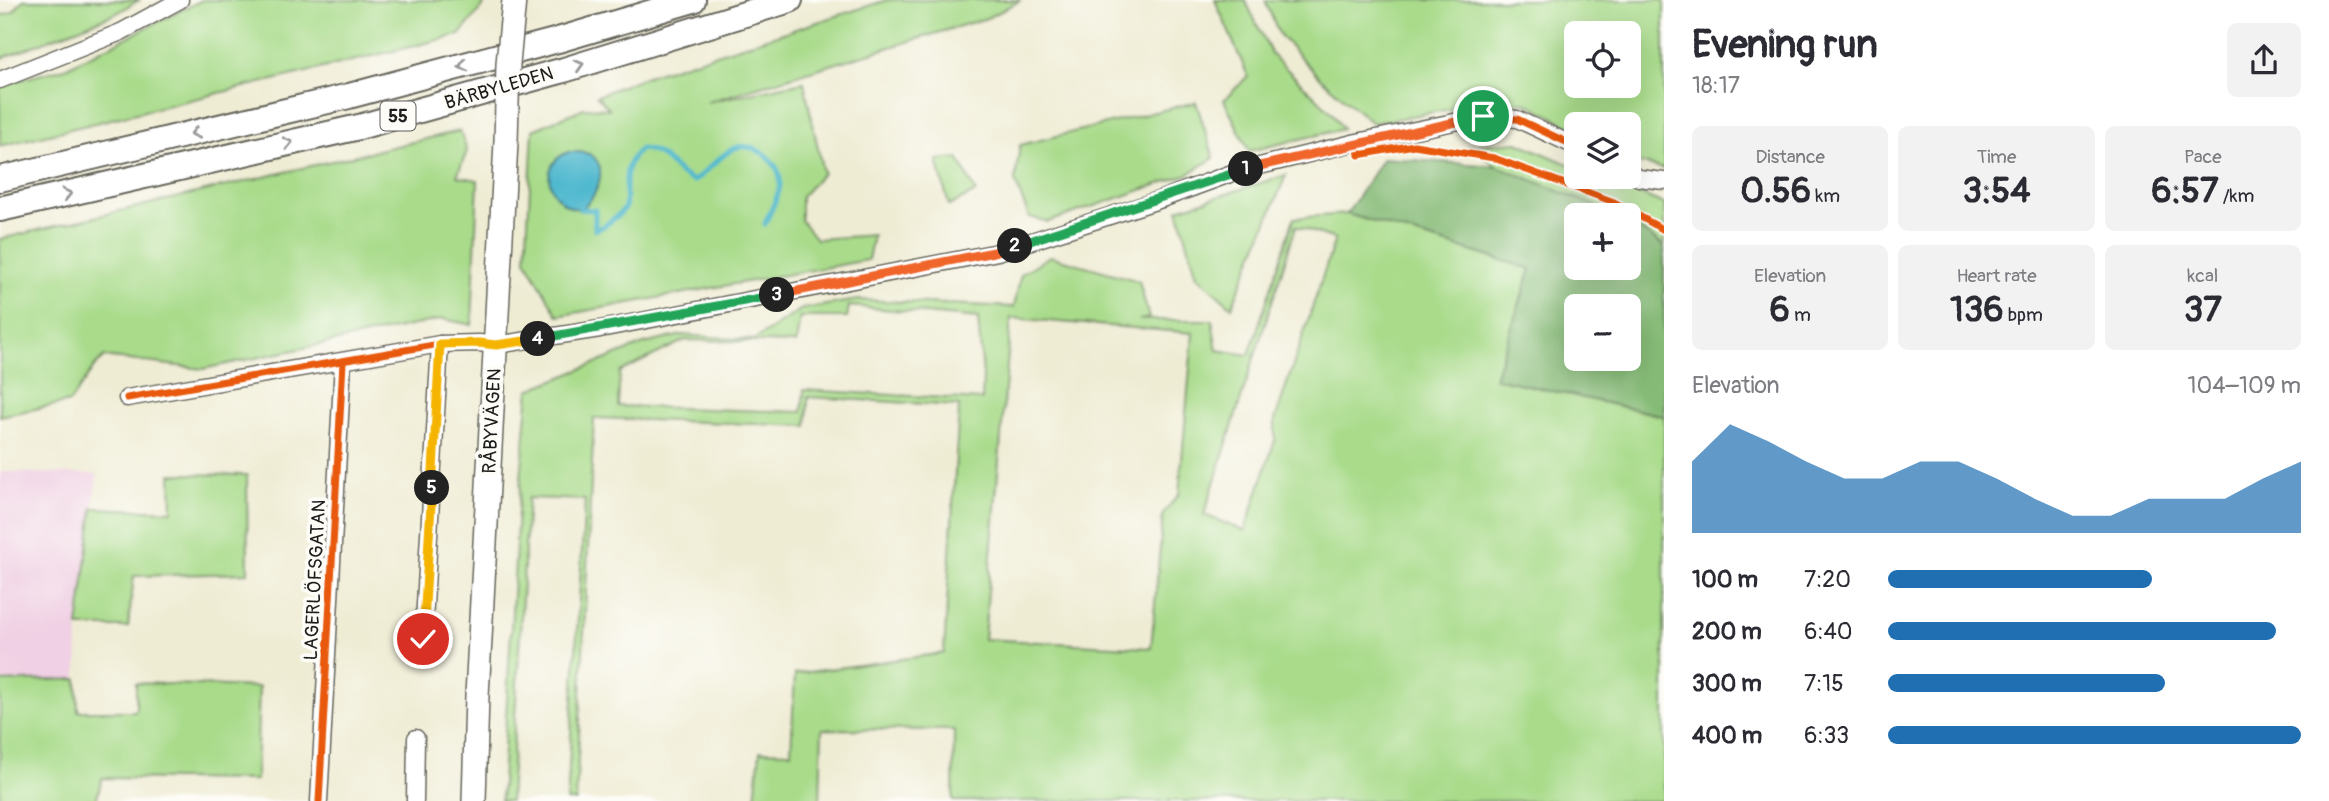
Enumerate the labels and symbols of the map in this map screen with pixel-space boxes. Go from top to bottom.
one-way arrow [457,58,469,72]
one-way arrow [573,59,585,74]
street label: BÄRBYLEDEN [442,61,556,115]
pin [1453,86,1513,146]
road number: 55 [380,102,416,131]
one-way arrow [189,125,201,139]
one-way arrow [282,137,294,152]
pin: 1 [1228,152,1264,186]
one-way arrow [60,187,72,202]
pin: 2 [998,229,1032,264]
pin: 3 [760,278,794,312]
pin: 4 [520,322,556,356]
street label: RÅBYVÄGEN [477,368,507,474]
pin: 5 [414,470,450,505]
street label: LAGERLÖFSGATAN [299,499,331,661]
pin [393,609,453,669]

